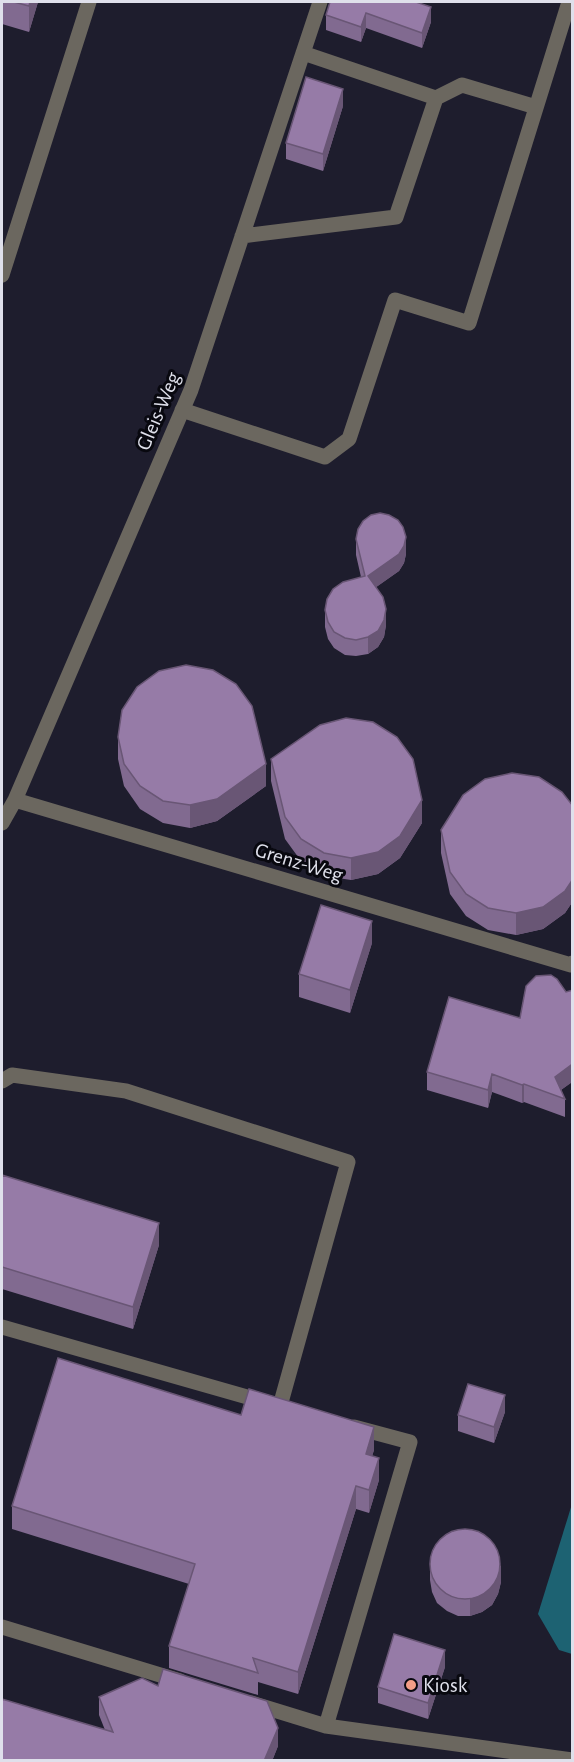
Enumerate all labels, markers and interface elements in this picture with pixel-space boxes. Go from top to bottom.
street label: Gleis-Weg [133,368,185,453]
street label: Grenz-Weg [253,839,346,886]
place label: Kiosk [423,1675,468,1696]
marker: Kiosk [404,1678,418,1692]

